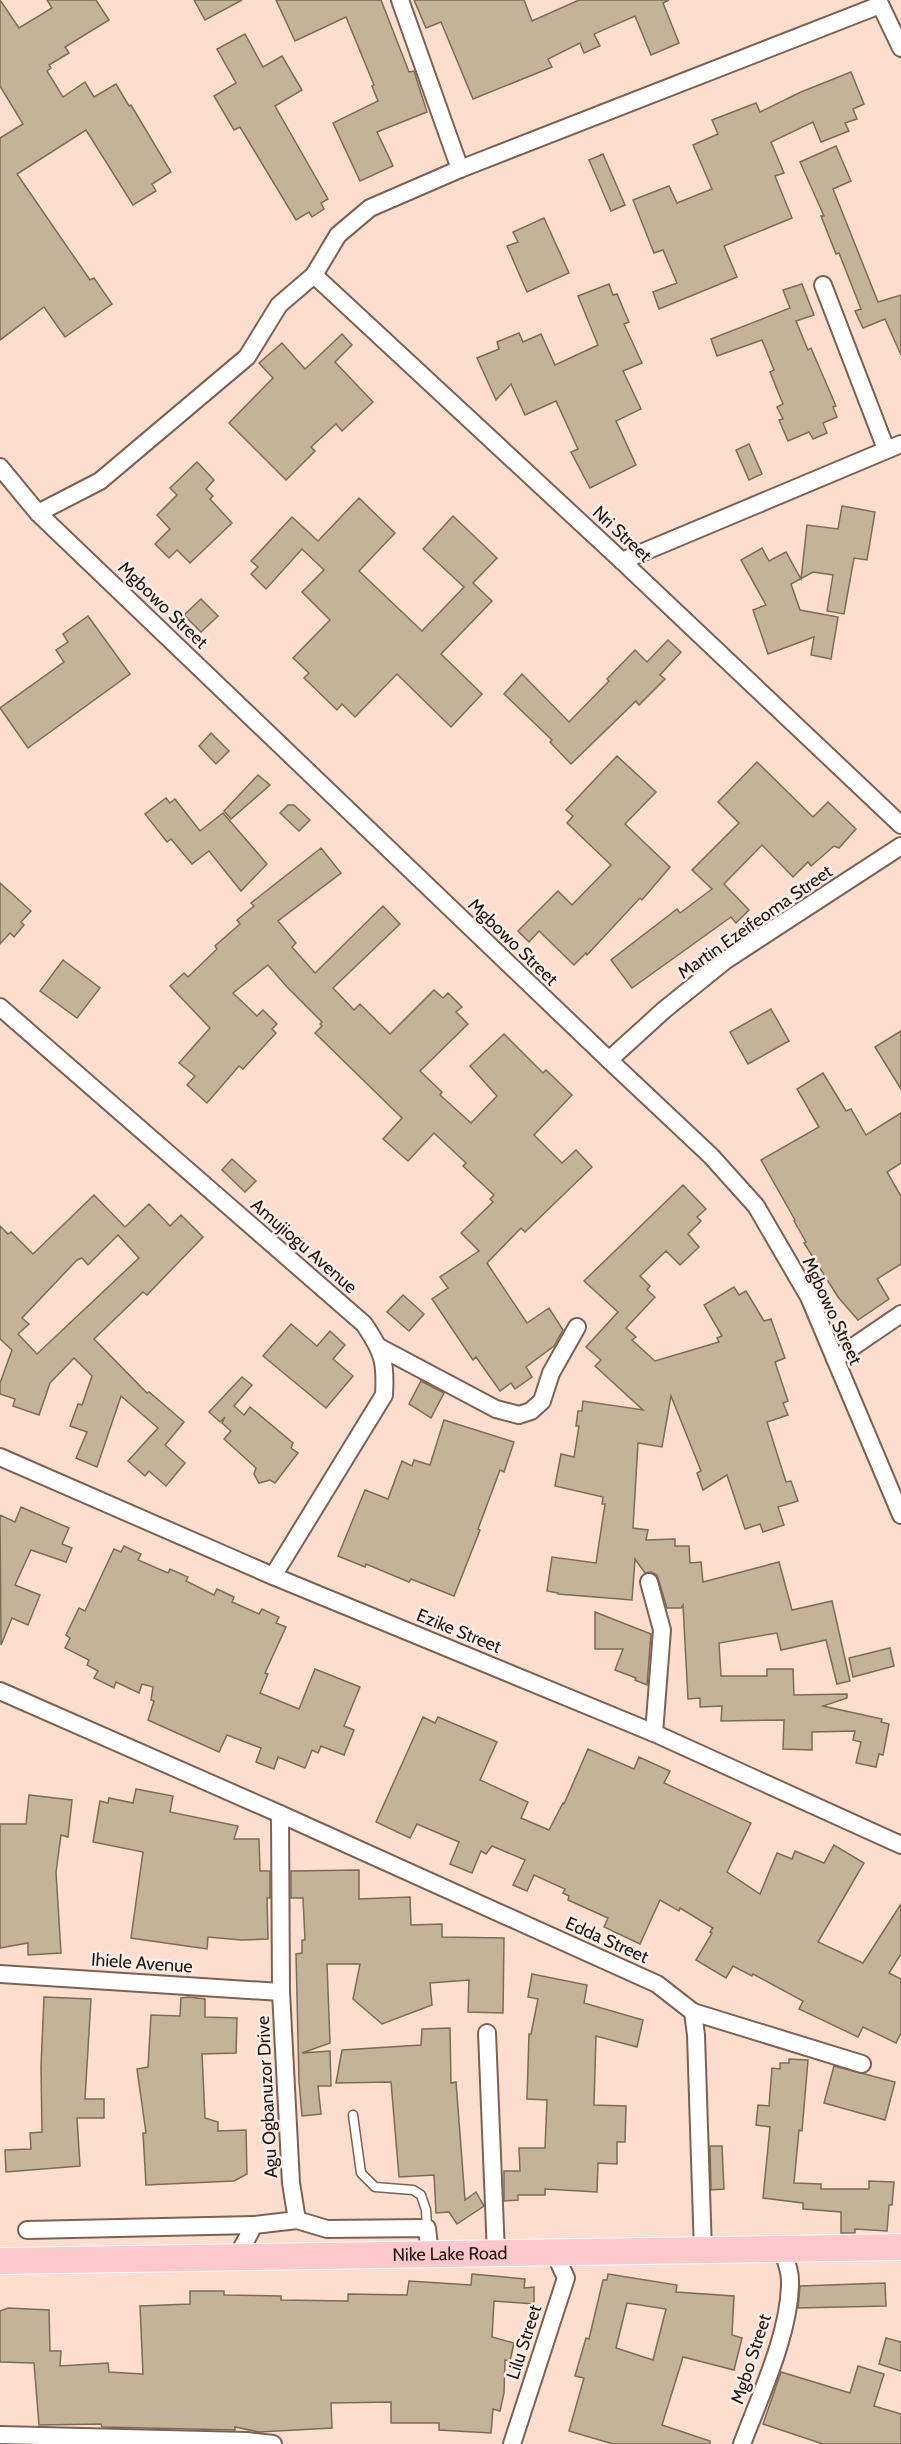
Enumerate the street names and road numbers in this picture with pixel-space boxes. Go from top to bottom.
street label: Nri Street [588,501,656,567]
street label: Mgbowo Street [114,557,212,653]
street label: Martin Ezeifeoma Street [673,860,837,984]
street label: Mgbowo Street [464,894,562,990]
street label: Amujiogu Avenue [246,1194,362,1298]
street label: Mgbowo Street [797,1254,867,1368]
street label: Ezike Street [413,1604,505,1658]
street label: Edda Street [562,1912,652,1968]
street label: Ihiele Avenue [90,1948,194,1978]
street label: Agu Ogbanuzor Drive [252,2015,282,2179]
street label: Nike Lake Road [392,2242,508,2266]
street label: Lilu Street [502,2302,546,2382]
street label: Mgbo Street [726,2311,776,2407]

